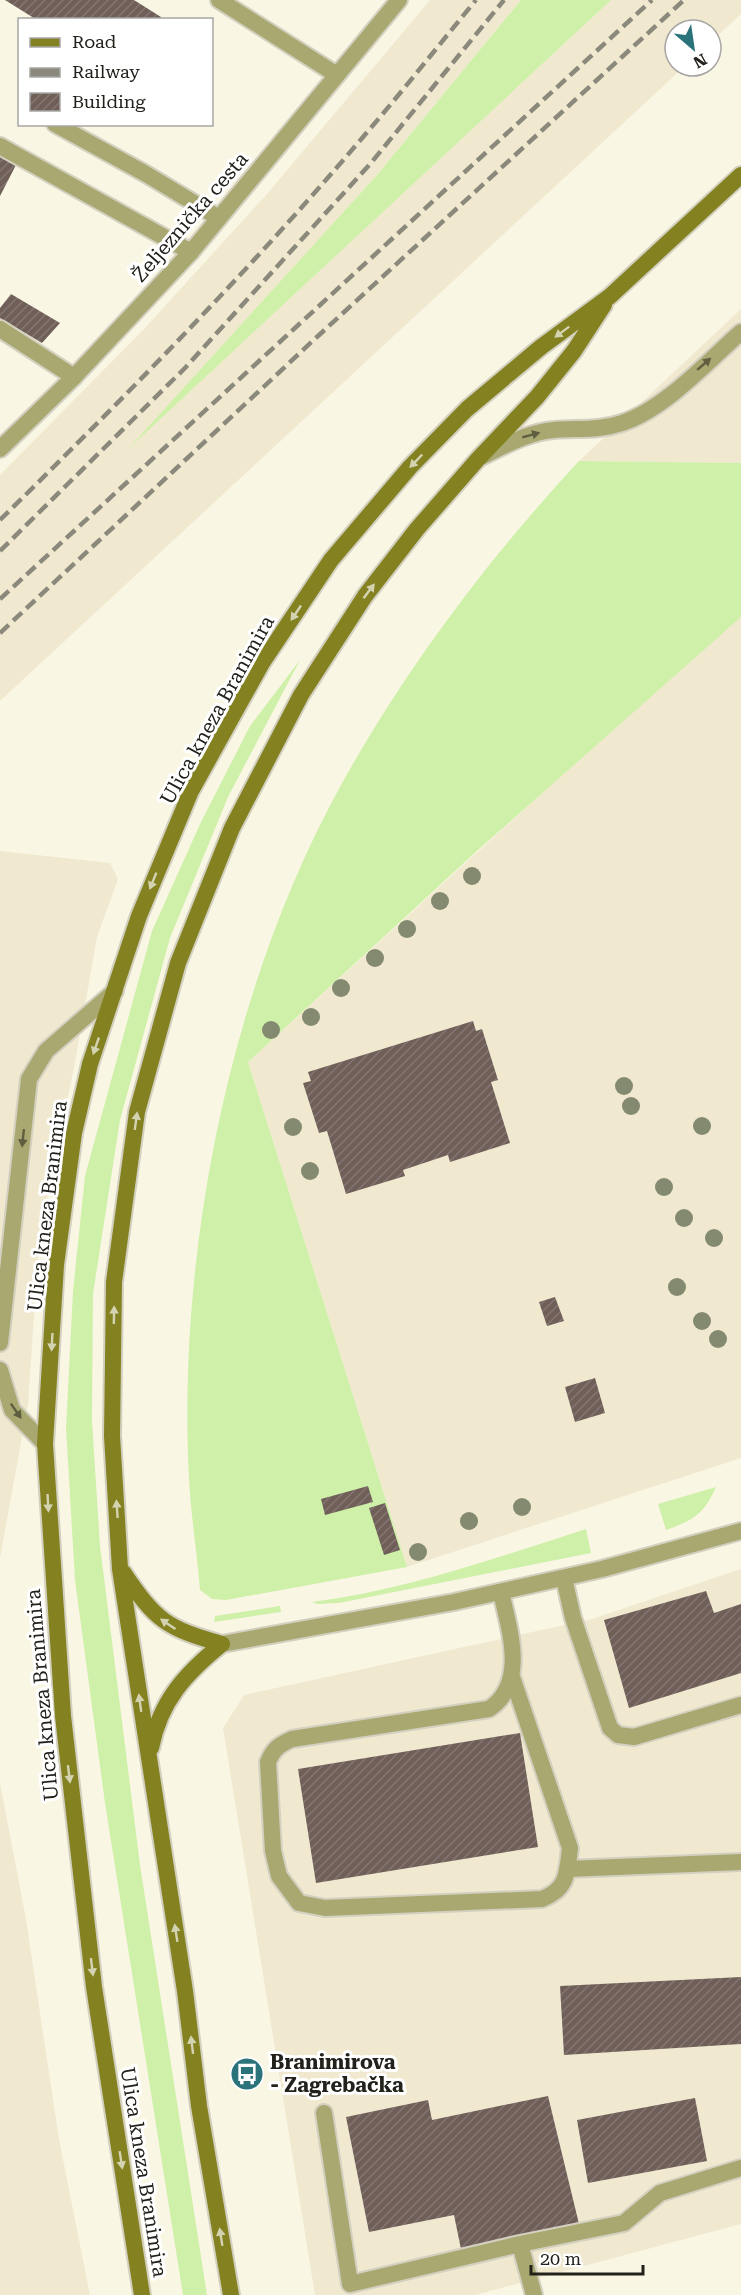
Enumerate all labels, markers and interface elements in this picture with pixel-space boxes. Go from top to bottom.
legend [18,18,213,126]
north arrow [663,18,723,78]
text: Road [72,31,117,52]
text: N [690,49,710,72]
text: Railway [72,61,140,82]
text: Building [72,91,146,112]
street label: Željeznička cesta [127,147,253,287]
one-way arrow [554,325,570,338]
one-way arrow [697,357,712,371]
one-way arrow [522,430,540,440]
one-way arrow [410,453,424,467]
one-way arrow [363,584,375,599]
one-way arrow [290,605,301,622]
street label: Ulica kneza Branimira [155,611,279,809]
one-way arrow [148,872,157,890]
one-way arrow [90,1037,100,1055]
street label: Ulica kneza Branimira [22,1099,72,1313]
one-way arrow [131,1111,140,1130]
one-way arrow [18,1128,28,1147]
one-way arrow [109,1305,118,1324]
one-way arrow [47,1333,56,1352]
one-way arrow [10,1403,22,1419]
one-way arrow [44,1493,53,1512]
one-way arrow [112,1500,121,1519]
street label: Ulica kneza Branimira [21,1588,63,1802]
one-way arrow [160,1618,176,1630]
one-way arrow [136,1693,145,1712]
one-way arrow [65,1764,74,1783]
one-way arrow [171,1924,180,1943]
one-way arrow [87,1958,96,1977]
one-way arrow [187,2035,197,2054]
place label: Branimirova - Zagrebačka [270,2050,404,2097]
bus stop icon: Branimirova - Zagrebačka [229,2056,265,2092]
street label: Ulica kneza Branimira [116,2065,173,2279]
one-way arrow [116,2151,125,2170]
one-way arrow [216,2228,225,2247]
scale bar [531,2238,644,2276]
text: 20 m [540,2248,581,2269]

